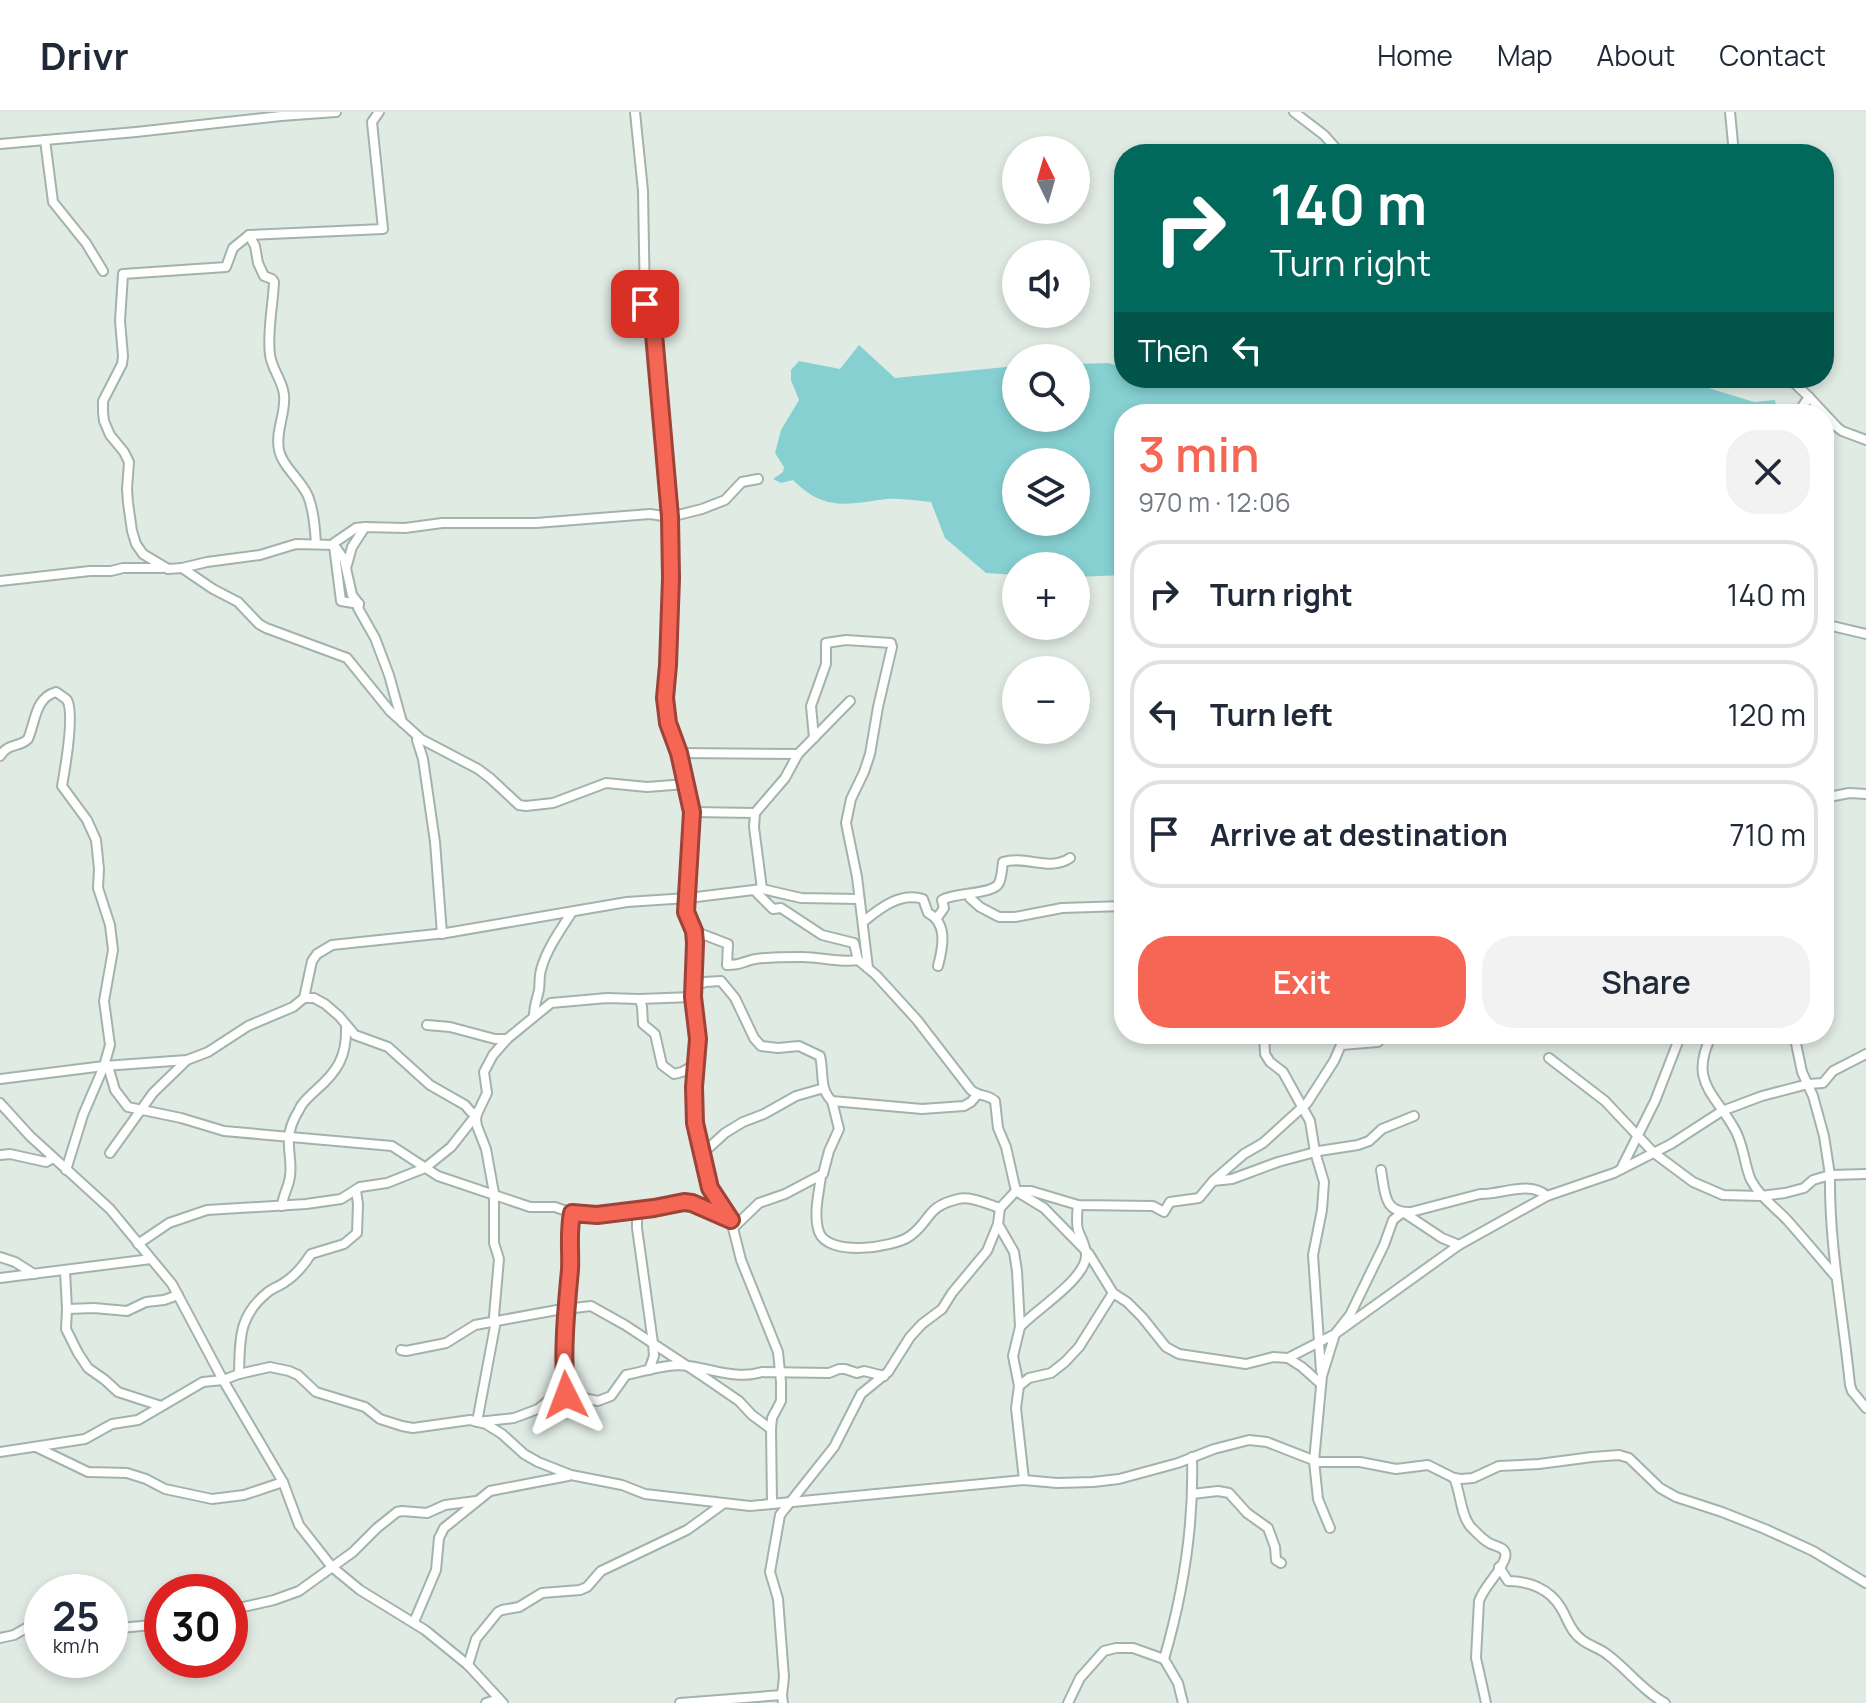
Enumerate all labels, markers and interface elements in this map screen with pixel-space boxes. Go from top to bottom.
text: Drivr [40,29,129,81]
text: Home [1377,36,1453,74]
text: Map [1497,36,1553,74]
text: About [1597,36,1675,74]
text: Contact [1719,36,1826,74]
north arrow [1002,136,1090,224]
map controls [1002,136,1090,744]
text: 140 m [1270,165,1427,242]
icon: right [1138,176,1242,280]
text: Turn right [1270,238,1431,287]
button: sound [1002,240,1090,328]
pin [611,270,679,338]
icon: arrive [623,282,667,326]
icon: left [1225,328,1269,372]
text: Then [1138,330,1209,371]
button: search [1002,344,1090,432]
text: 3 min [1138,421,1260,486]
button: close [1726,430,1810,514]
button: layers [1002,448,1090,536]
text: 970 m · 12:06 [1138,484,1291,520]
button: + [1002,552,1090,640]
icon: right [1142,572,1186,616]
text: Turn right [1210,574,1353,615]
text: 140 m [1727,574,1806,615]
button: − [1002,656,1090,744]
icon: left [1142,692,1186,736]
text: Turn left [1210,694,1333,735]
text: 120 m [1727,694,1806,735]
icon: arrive [1142,812,1186,856]
text: Arrive at destination [1210,814,1508,855]
text: 710 m [1729,814,1806,855]
button: Exit [1138,936,1466,1028]
button: Share [1482,936,1810,1028]
position arrow [524,1353,608,1437]
speed limit sign: 30 [144,1574,248,1678]
text: 25 [52,1588,100,1643]
text: km/h [53,1632,99,1659]

